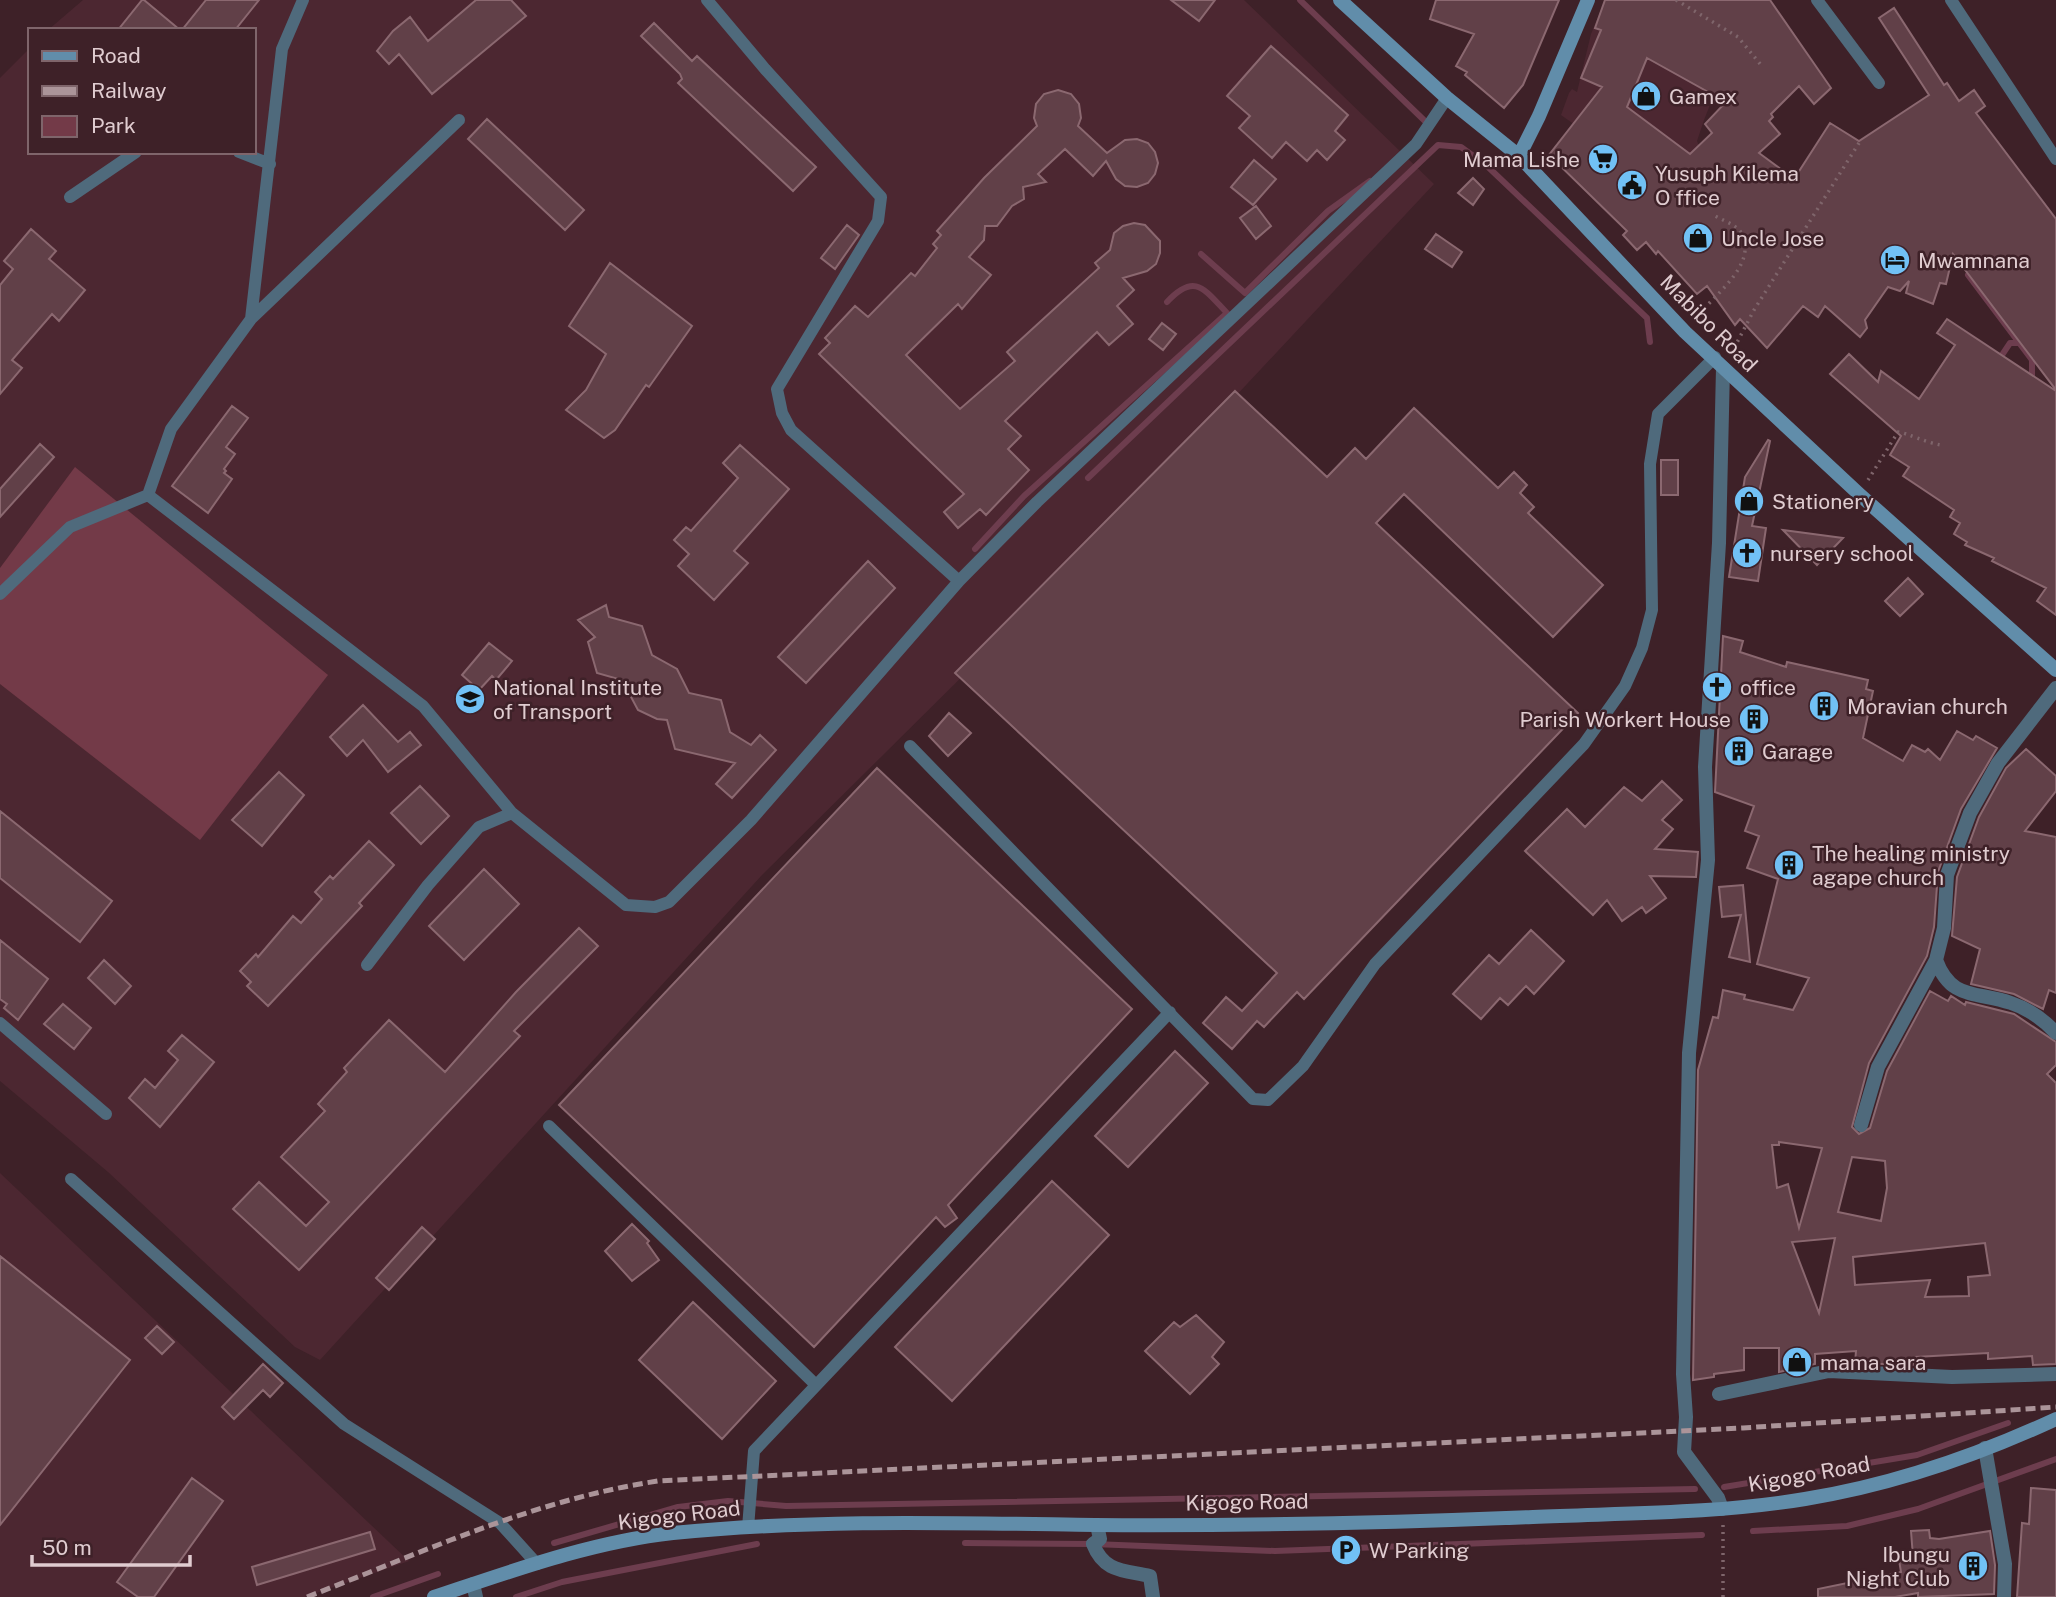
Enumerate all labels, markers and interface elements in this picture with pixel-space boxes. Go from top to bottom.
legend [28,28,256,154]
text: Road [91,43,141,68]
text: Railway [91,78,167,103]
shop icon: Gamex [1629,79,1663,113]
place label: Gamex [1669,84,1737,109]
text: Park [91,113,136,138]
supermarket icon: Mama Lishe [1586,142,1620,176]
place label: Mama Lishe [1463,147,1580,172]
place label: Yusuph Kilema O ffice [1655,161,1799,210]
public building icon: Yusuph Kilema O ffice [1615,168,1649,202]
shop icon: Uncle Jose [1681,221,1715,255]
place label: Uncle Jose [1721,226,1824,251]
hotel icon: Mwamnana [1878,243,1912,277]
place label: Mwamnana [1918,248,2030,273]
street label: Mabibo Road [1655,269,1763,377]
shop icon: Stationery [1732,484,1766,518]
place label: Stationery [1772,489,1874,514]
church icon: nursery school [1730,536,1764,570]
place label: nursery school [1770,541,1914,566]
church icon: office [1700,670,1734,704]
place label: National Institute of Transport [493,675,662,724]
place label: office [1740,675,1796,700]
school or university icon: National Institute of Transport [453,682,487,716]
building icon: Moravian church [1807,689,1841,723]
place label: Moravian church [1847,694,2008,719]
building icon: Parish Workert House [1737,702,1771,736]
place label: Parish Workert House [1519,707,1731,732]
building icon: Garage [1722,734,1756,768]
place label: Garage [1762,739,1833,764]
place label: The healing ministry agape church [1812,841,2010,890]
building icon: The healing ministry agape church [1772,848,1806,882]
shop icon: mama sara [1780,1345,1814,1379]
place label: mama sara [1820,1350,1926,1375]
street label: Kigogo Road [1746,1451,1872,1497]
street label: Kigogo Road [1185,1488,1309,1516]
street label: Kigogo Road [616,1495,742,1535]
scale bar [32,1524,189,1568]
parking icon: W Parking [1329,1533,1363,1567]
text: 50 m [42,1535,92,1560]
place label: W Parking [1369,1538,1469,1563]
place label: Ibungu Night Club [1846,1542,1950,1591]
building icon: Ibungu Night Club [1956,1549,1990,1583]

